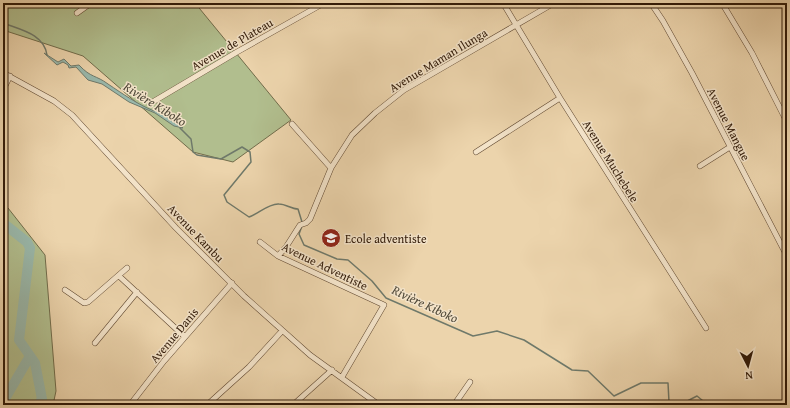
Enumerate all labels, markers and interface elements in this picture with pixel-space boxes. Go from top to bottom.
street label: Avenue de Plateau [188,13,276,74]
street label: Avenue Maman Ilunga [386,24,491,96]
water label: Rivière Kiboko [119,77,190,131]
street label: Avenue Mangue [703,85,755,164]
street label: Avenue Muchebele [579,117,643,206]
street label: Avenue Kambu [164,200,228,266]
school or university icon: Ecole adventiste [320,227,342,249]
place label: Ecole adventiste [345,230,427,247]
street label: Avenue Adventiste [279,238,371,294]
water label: Rivière Kiboko [388,280,462,328]
street label: Avenue Danis [146,304,202,366]
north arrow [728,346,768,386]
text: N [744,368,754,384]

